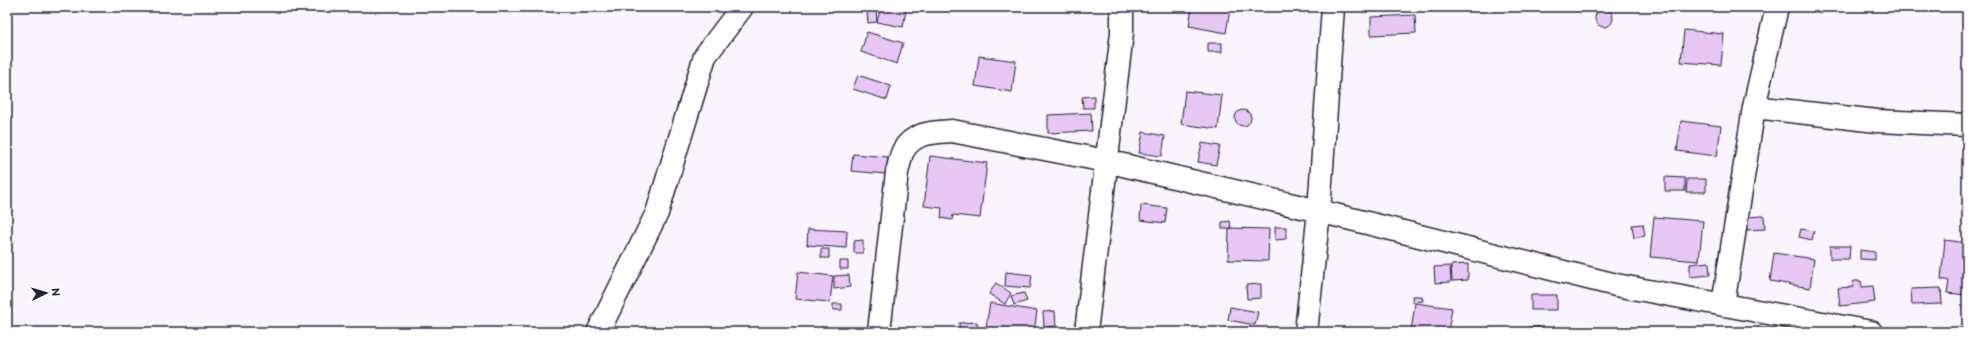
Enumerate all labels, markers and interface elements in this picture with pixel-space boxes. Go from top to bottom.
north arrow [26,273,66,313]
text: N [49,287,62,297]

